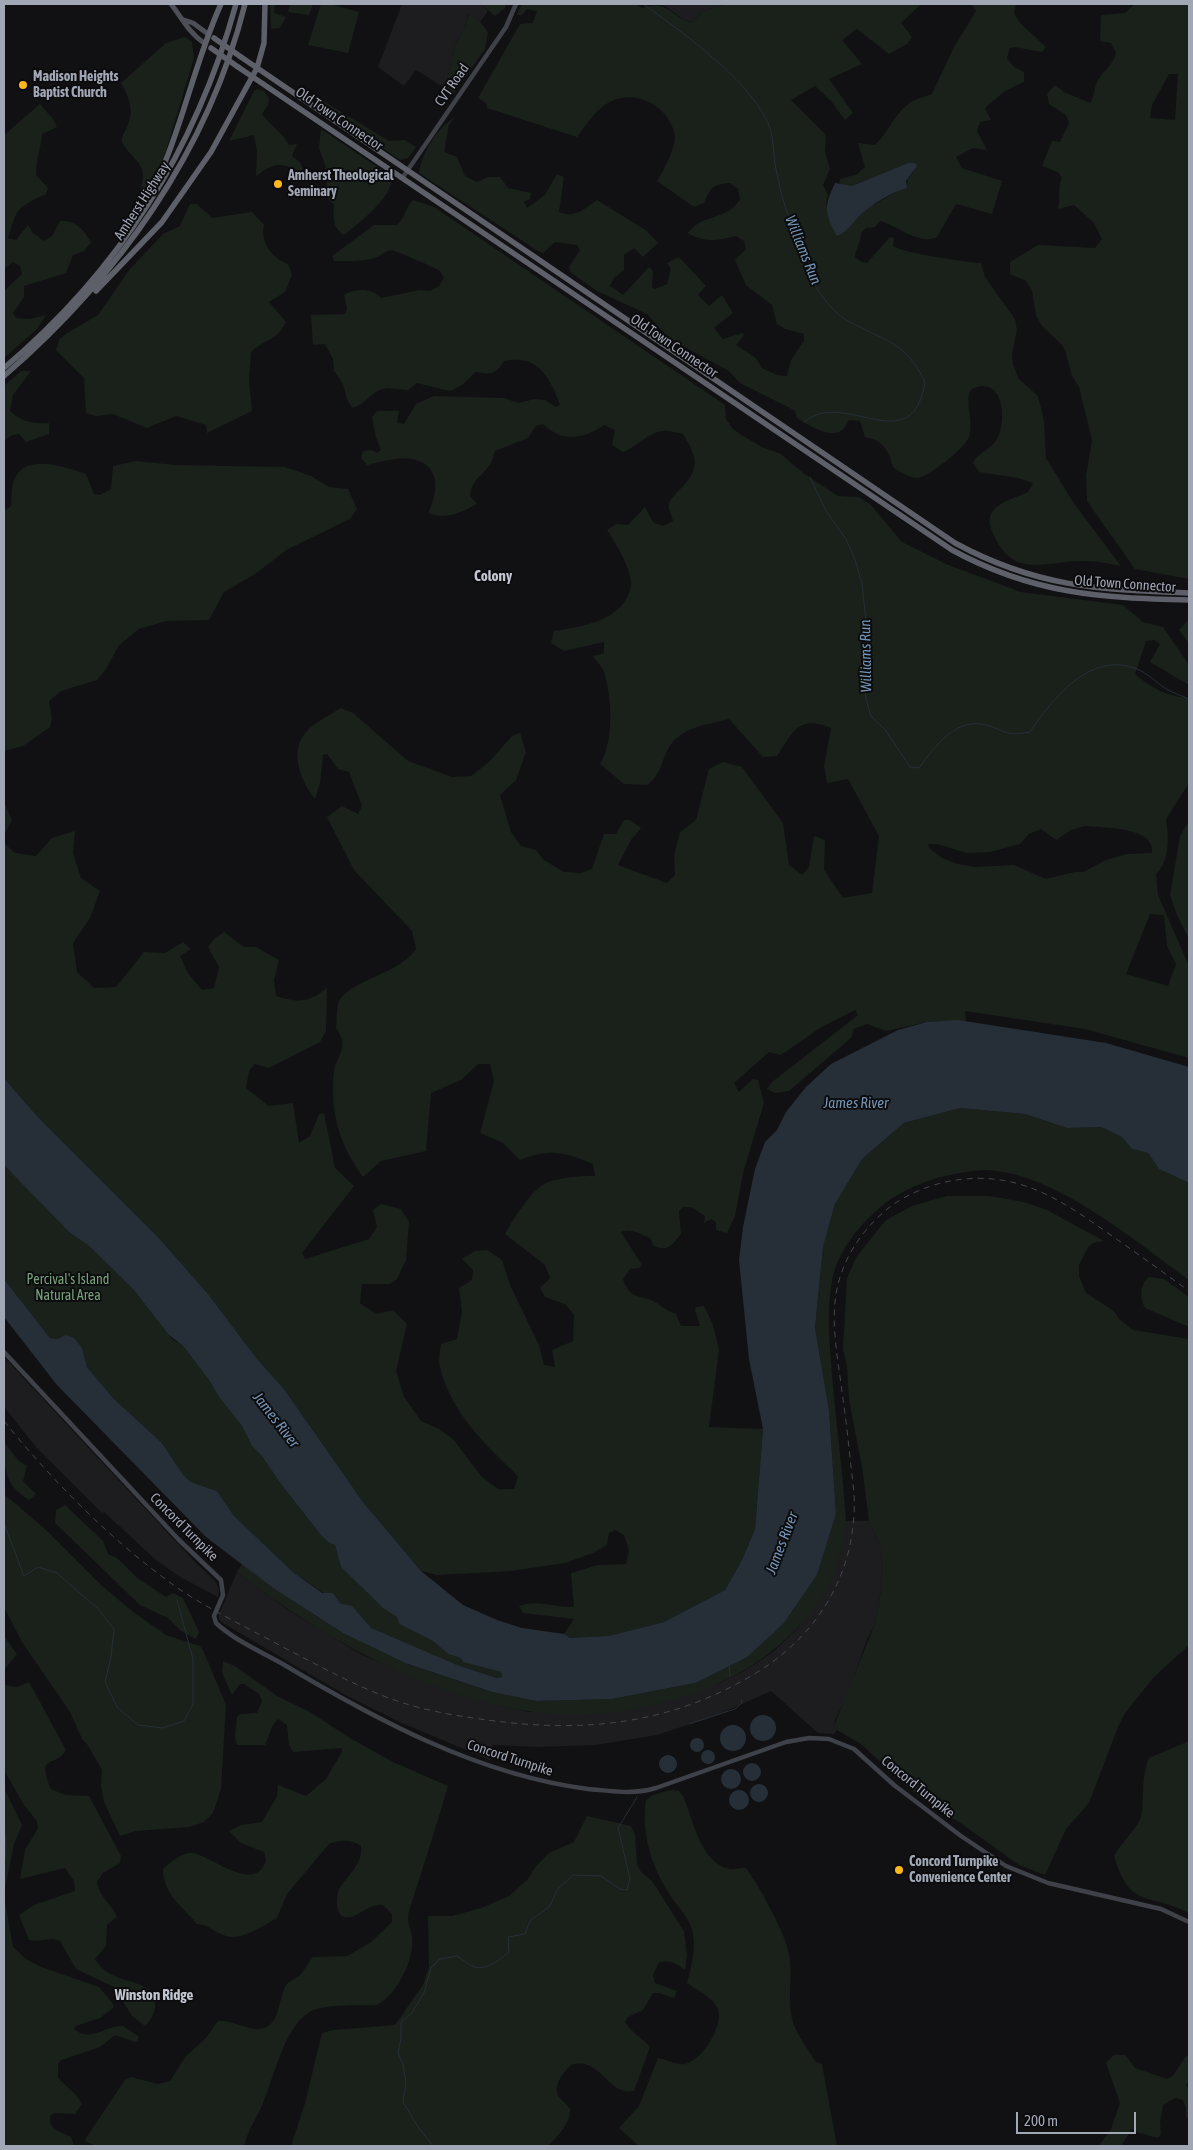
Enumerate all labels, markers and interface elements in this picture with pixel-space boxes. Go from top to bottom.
street label: CVT Road [431,61,473,109]
place label: Madison Heights Baptist Church [33,69,118,102]
marker: Madison Heights Baptist Church [17,79,29,91]
street label: Old Town Connector [292,84,386,154]
street label: Amherst Highway [111,159,173,243]
place label: Amherst Theological Seminary [288,168,393,200]
marker: Amherst Theological Seminary [272,178,284,190]
water label: Williams Run [781,213,825,287]
street label: Old Town Connector [627,311,721,381]
district label: Colony [474,567,512,585]
street label: Old Town Connector [1074,572,1176,596]
water label: Williams Run [856,619,876,693]
water label: James River [824,1094,888,1112]
park label: Percival's Island Natural Area [27,1272,109,1304]
water label: James River [249,1389,303,1451]
street label: Concord Turnpike [146,1489,222,1565]
water label: James River [762,1509,802,1577]
street label: Concord Turnpike [465,1736,555,1780]
street label: Concord Turnpike [878,1752,958,1822]
place label: Concord Turnpike Convenience Center [909,1854,1011,1886]
marker: Concord Turnpike Convenience Center [893,1864,905,1876]
district label: Winston Ridge [115,1986,193,2004]
scale bar [1018,2102,1138,2134]
text: 200 m [1024,2112,1058,2129]

